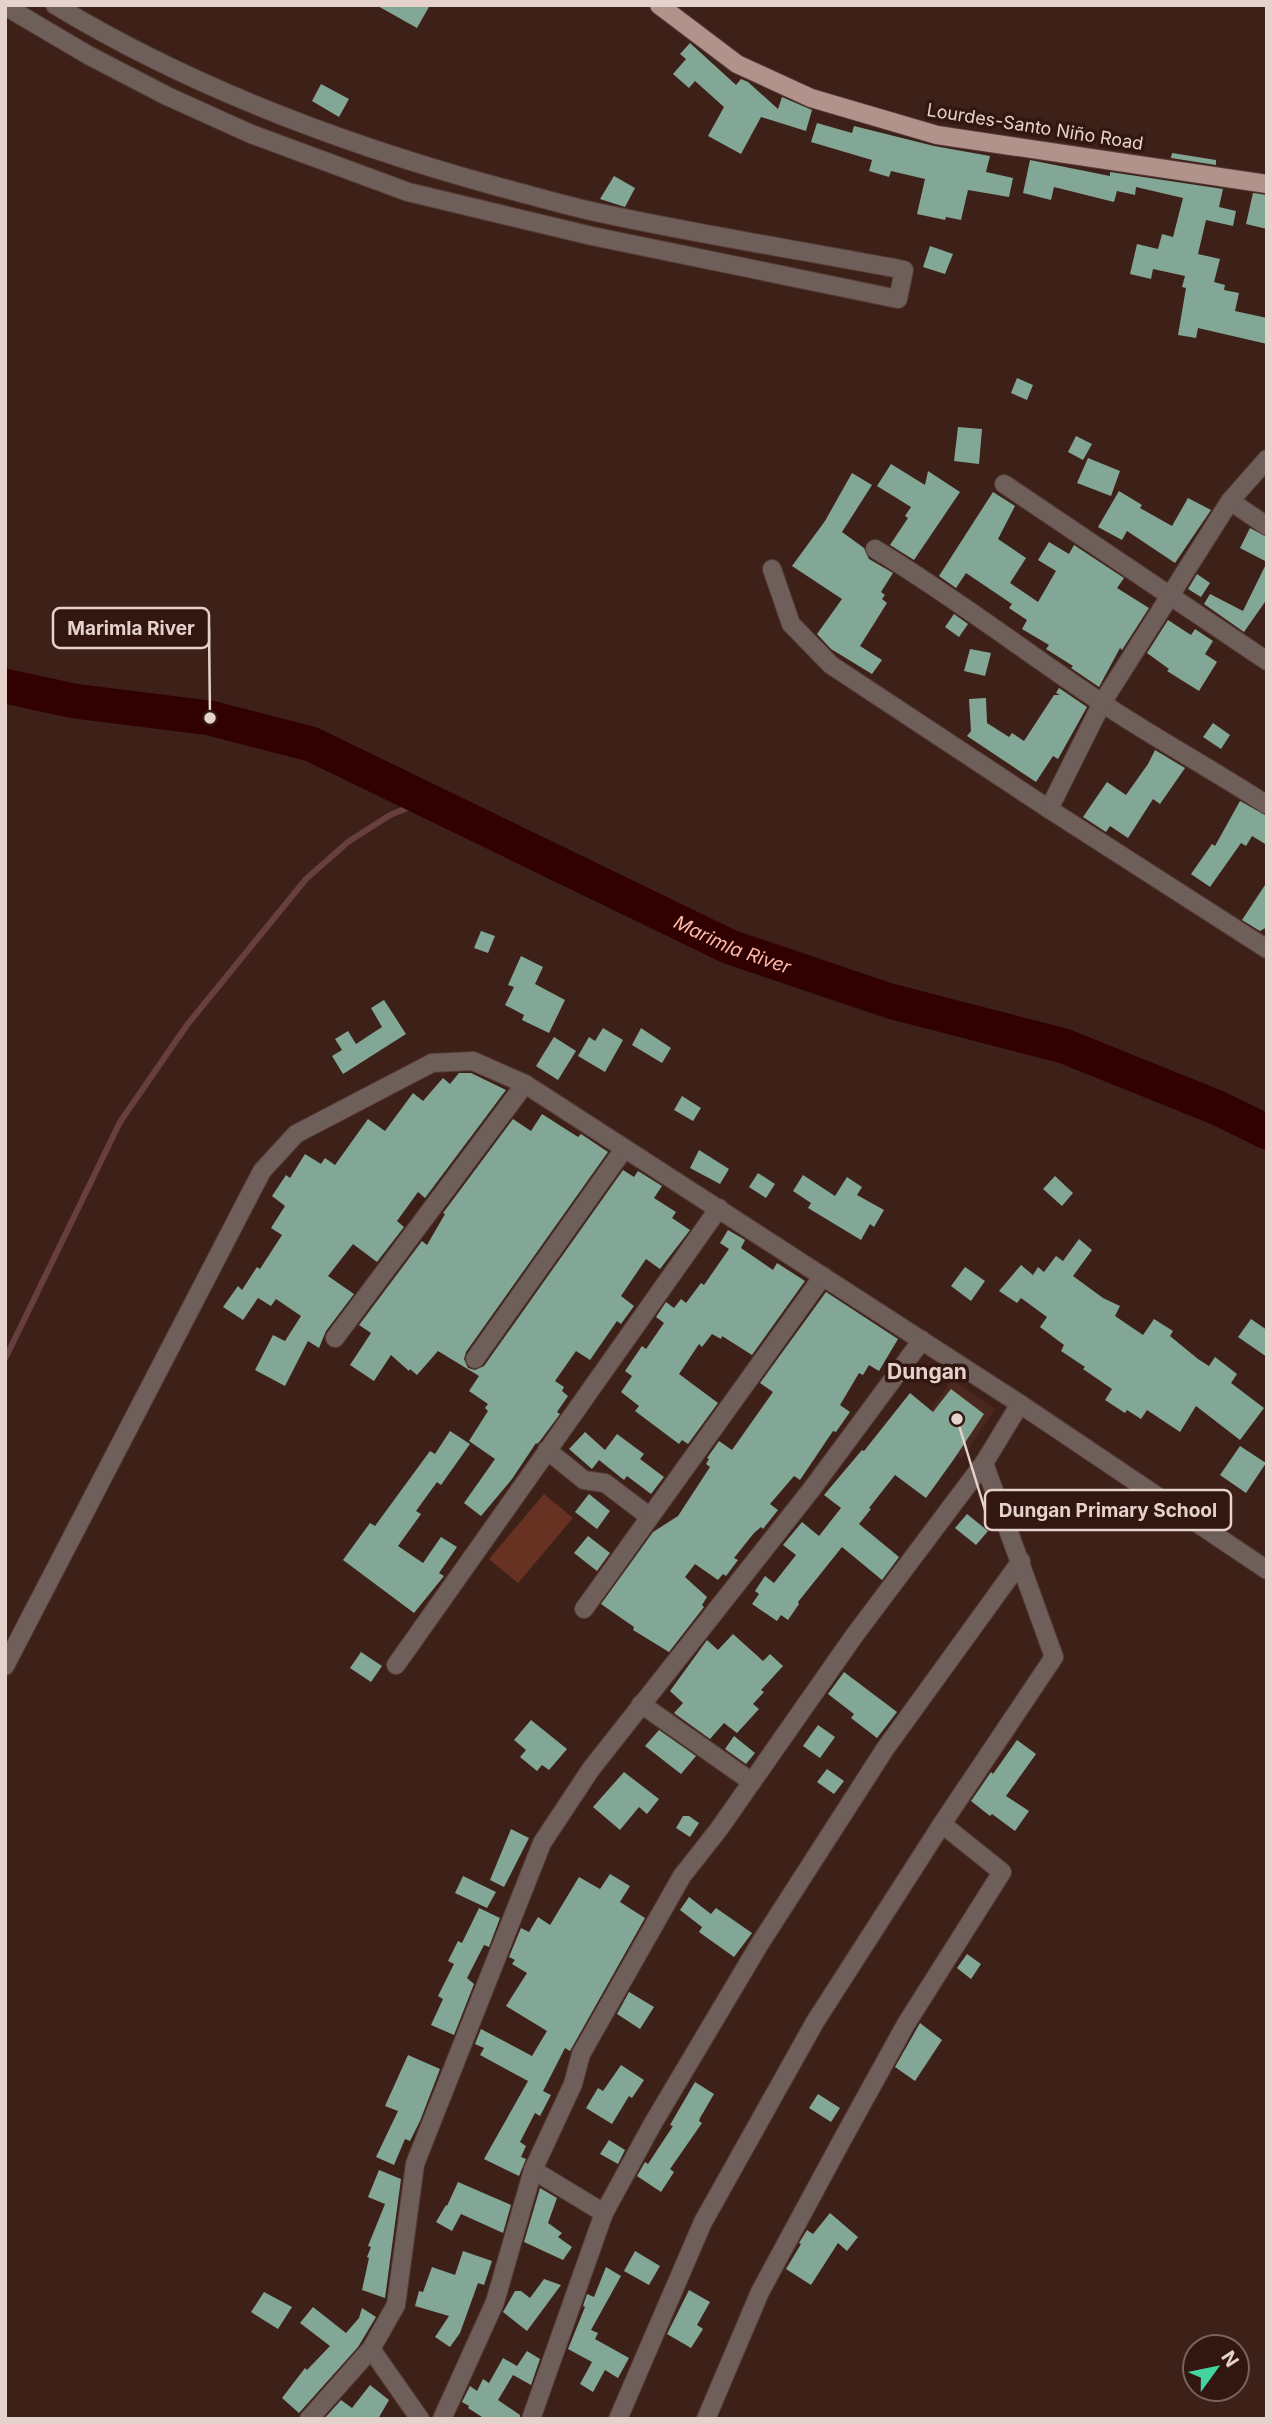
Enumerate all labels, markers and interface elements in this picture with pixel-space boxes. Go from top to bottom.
street label: Lourdes-Santo Niño Road [925,99,1145,154]
callout: Marimla River [53,608,209,648]
text: Marimla River [67,617,195,640]
water label: Marimla River [670,911,795,979]
district label: Dungan [887,1359,967,1384]
callout: Dungan Primary School [985,1490,1231,1530]
text: Dungan Primary School [999,1499,1217,1522]
north arrow [1181,2333,1251,2403]
text: N [1216,2347,1243,2371]

